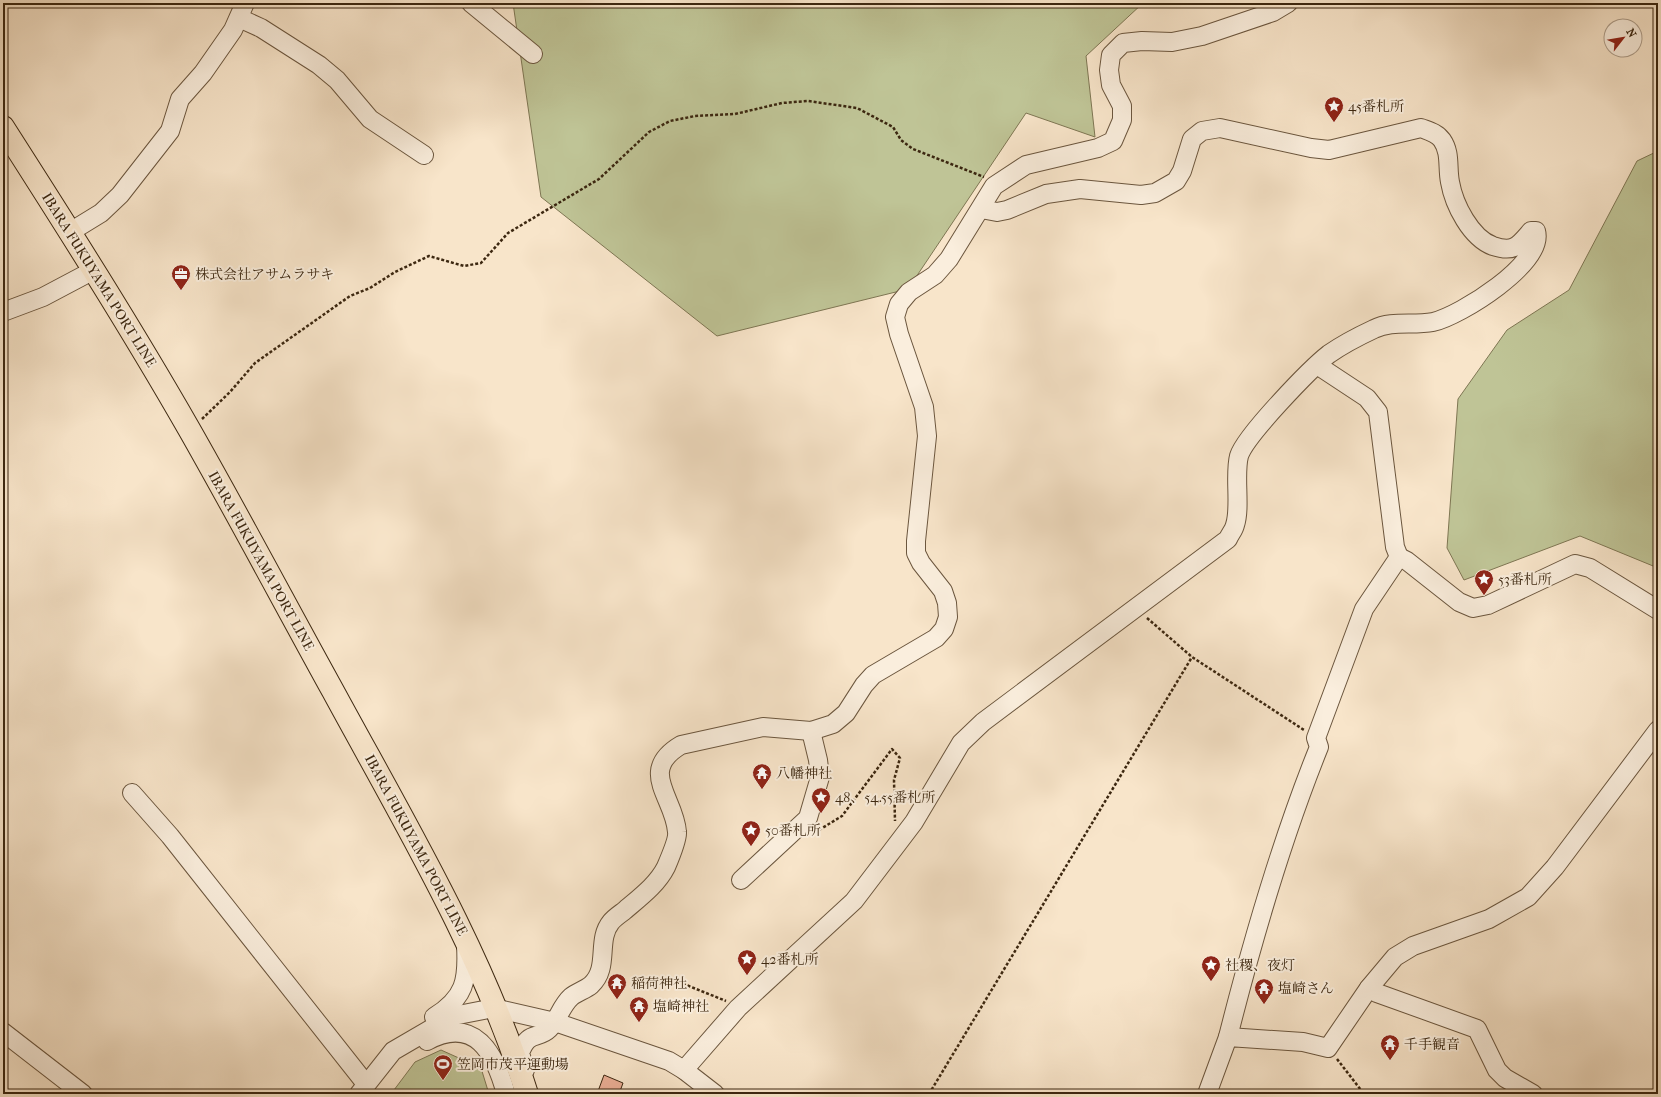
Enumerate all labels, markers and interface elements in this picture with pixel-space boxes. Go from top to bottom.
north arrow [1603,18,1643,58]
text: N [1623,26,1639,41]
place icon: 45番札所 [1323,95,1345,123]
place label: 45番札所 [1348,98,1404,115]
street label: IBARA FUKUYAMA PORT LINE [38,190,160,371]
office icon: 株式会社アサムラサキ [170,263,192,291]
place label: 株式会社アサムラサキ [195,266,334,283]
street label: IBARA FUKUYAMA PORT LINE [204,468,318,654]
place icon: 53番札所 [1473,568,1495,596]
place label: 53番札所 [1498,571,1552,588]
street label: IBARA FUKUYAMA PORT LINE [361,752,471,939]
temple icon: 八幡神社 [751,762,773,790]
place label: 八幡神社 [776,765,832,782]
place icon: 48、54.55番札所 [810,786,832,814]
place label: 48、54.55番札所 [835,789,935,806]
place icon: 50番札所 [740,819,762,847]
place label: 50番札所 [765,822,821,839]
place icon: 42番札所 [736,948,758,976]
place label: 42番札所 [761,951,818,968]
place icon: 社稷、夜灯 [1200,954,1222,982]
place label: 社稷、夜灯 [1225,957,1295,974]
temple icon: 稲荷神社 [606,972,628,1000]
place label: 稲荷神社 [631,975,687,992]
temple icon: 塩崎さん [1253,977,1275,1005]
place label: 塩崎さん [1278,980,1334,997]
temple icon: 塩崎神社 [628,995,650,1023]
place label: 塩崎神社 [653,998,709,1015]
temple icon: 千手観音 [1379,1033,1401,1061]
place label: 千手観音 [1404,1036,1460,1053]
sports icon: 笠岡市茂平運動場 [432,1053,454,1081]
place label: 笠岡市茂平運動場 [457,1056,569,1073]

